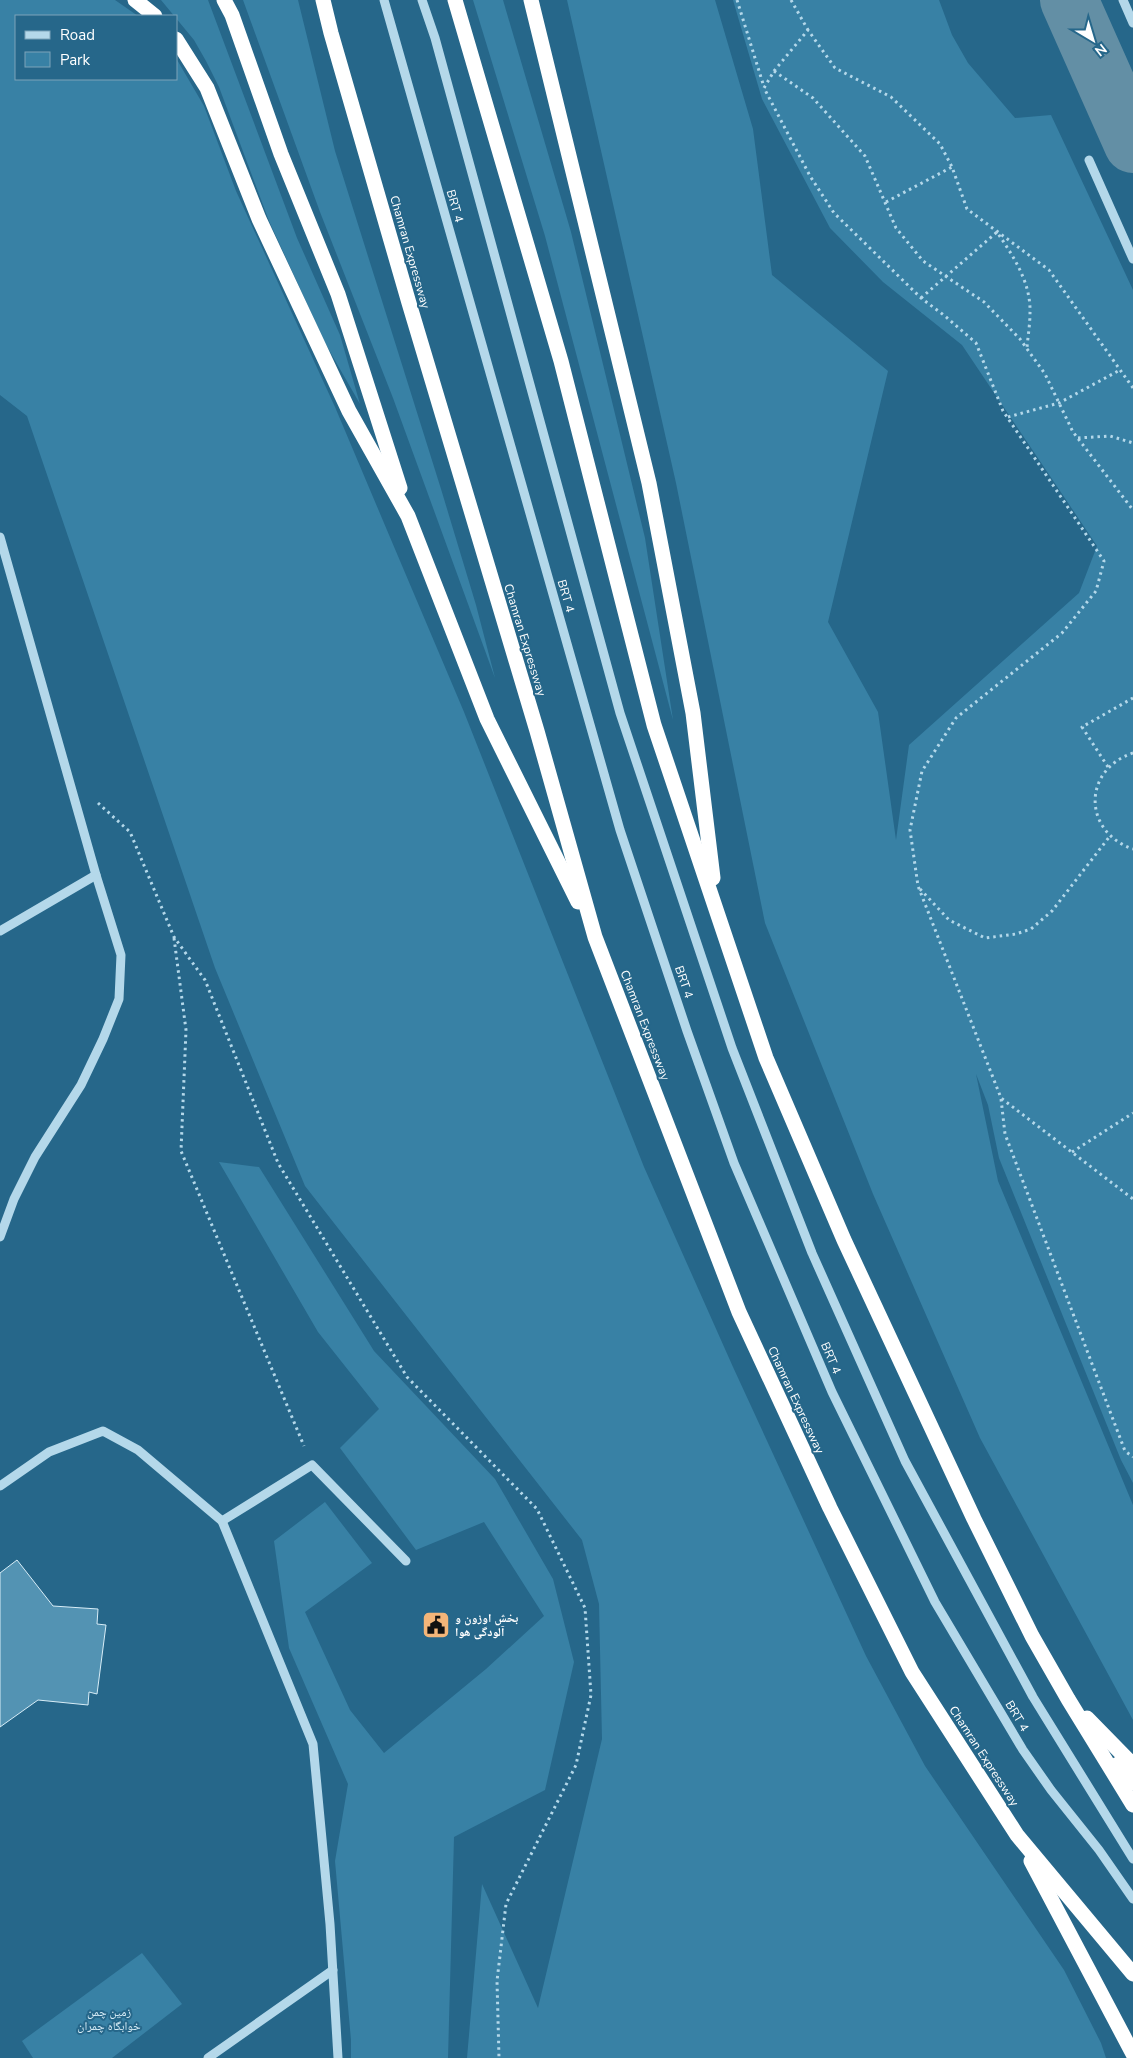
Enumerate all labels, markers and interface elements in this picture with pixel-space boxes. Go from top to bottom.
legend [15,15,178,80]
north arrow [1068,15,1118,65]
text: Road [60,25,95,45]
text: N [1091,39,1111,61]
text: Park [60,50,90,70]
street label: BRT 4 [443,188,467,224]
street label: Chamran Expressway [386,194,434,311]
street label: BRT 4 [554,578,578,614]
street label: Chamran Expressway [500,582,550,699]
street label: BRT 4 [671,964,697,1000]
street label: Chamran Expressway [617,968,674,1083]
street label: BRT 4 [817,1339,845,1377]
street label: Chamran Expressway [764,1344,828,1457]
public building icon: بخش اوزون و آلودگی هوا [421,1610,451,1640]
place label: بخش اوزون و آلودگی هوا [455,1610,518,1640]
street label: BRT 4 [1002,1698,1032,1734]
street label: Chamran Expressway [945,1703,1023,1810]
park label: زمین چمن خوابگاه چمران [77,2004,141,2034]

